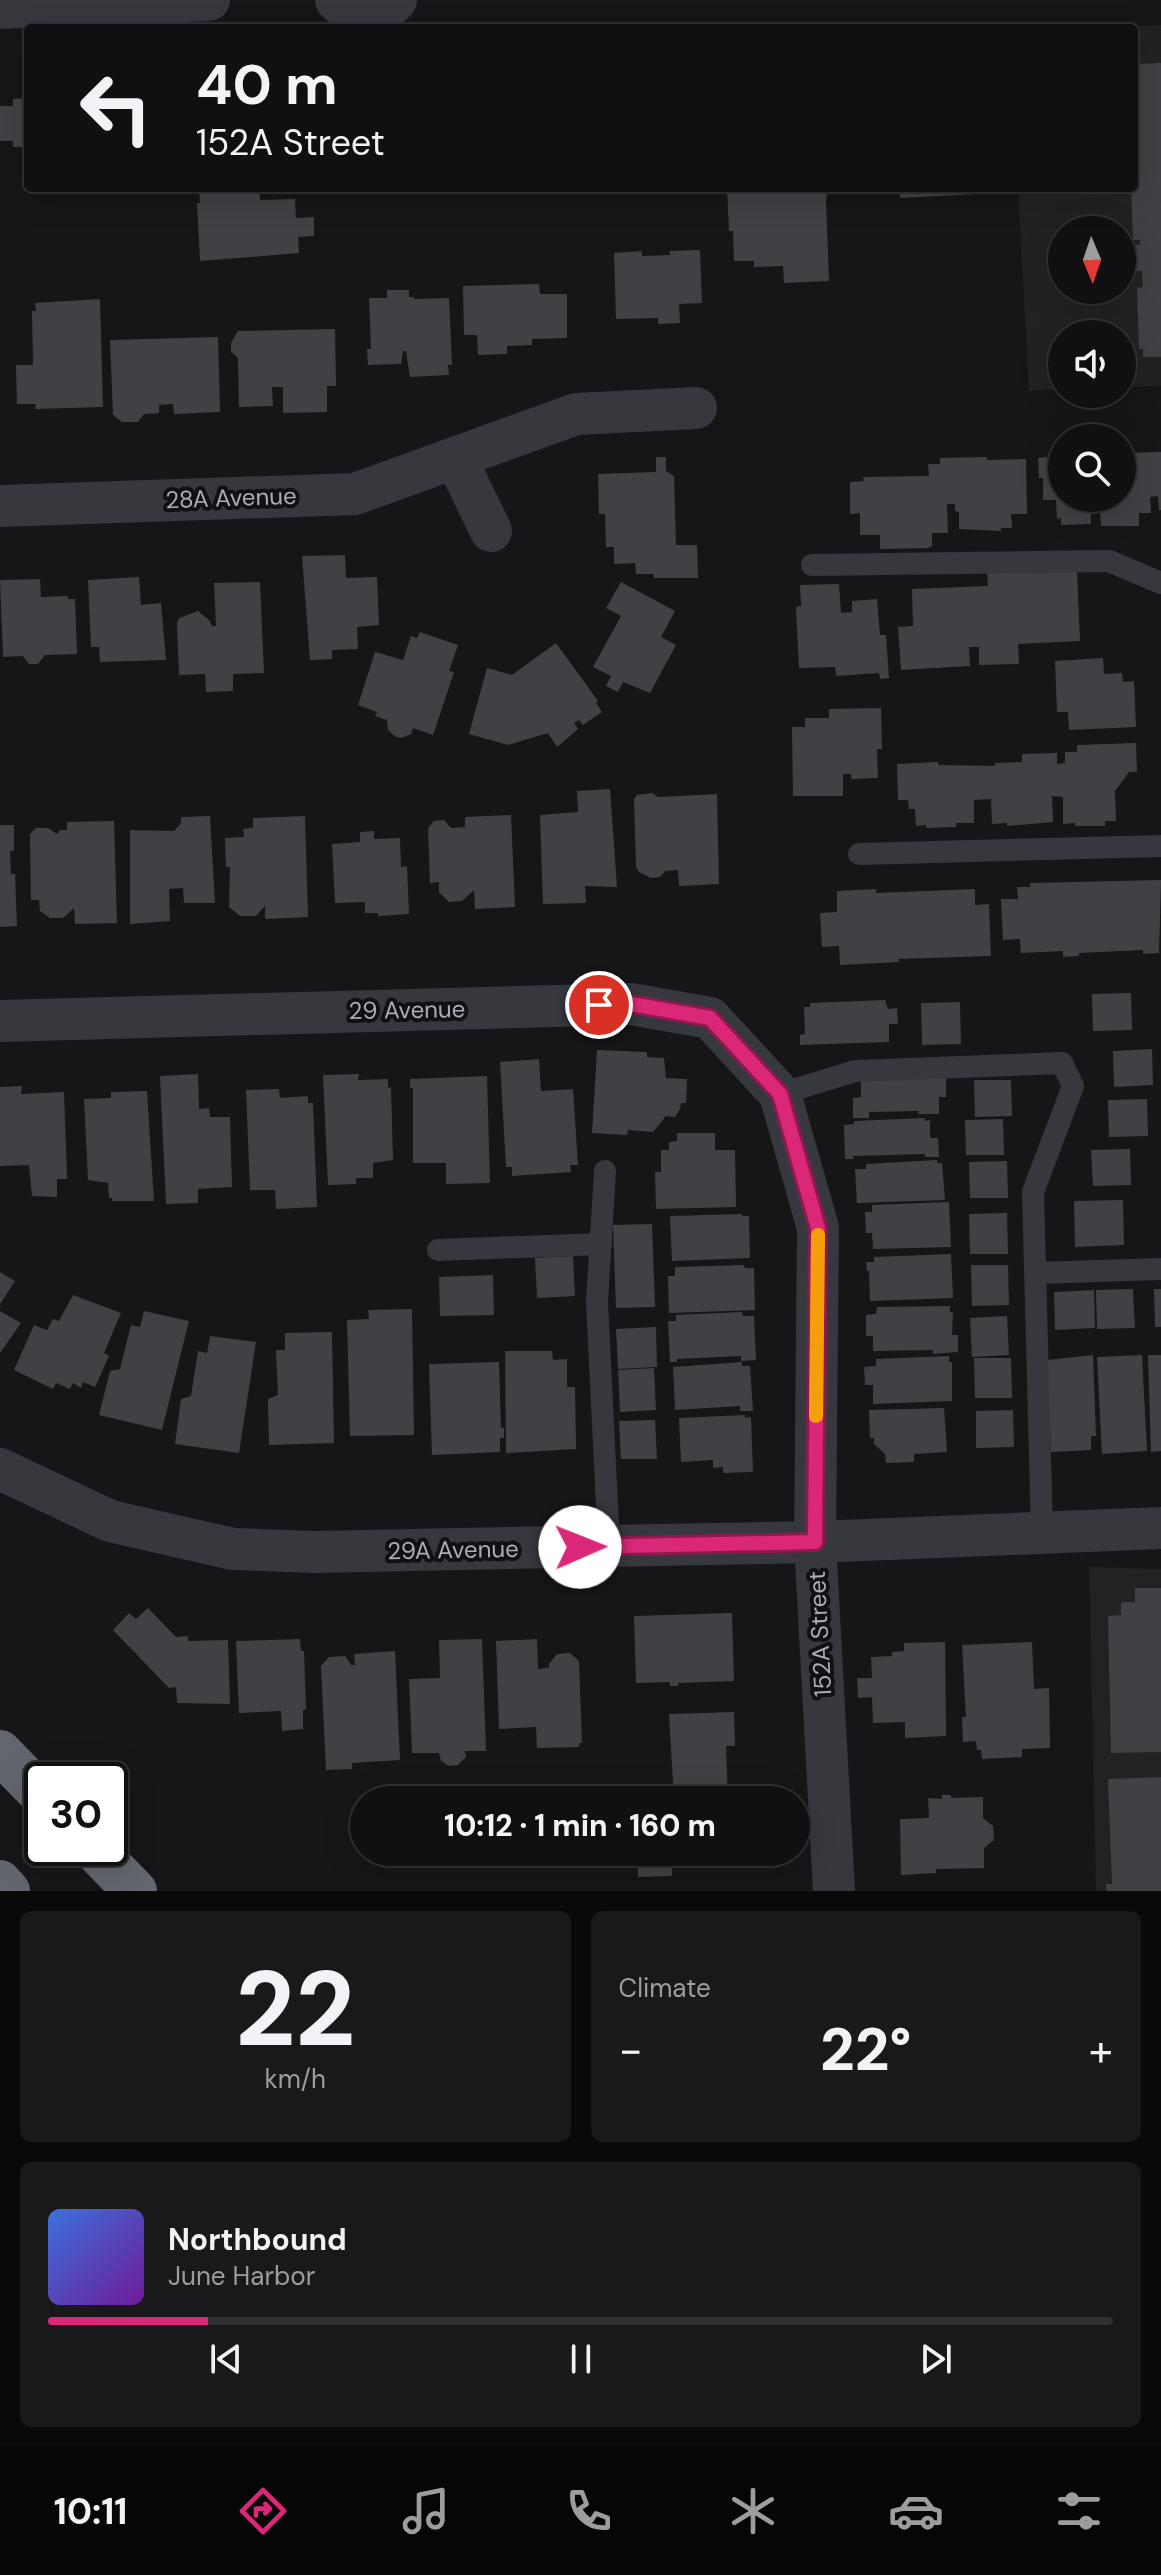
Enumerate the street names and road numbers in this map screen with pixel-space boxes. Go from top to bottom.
street label: 28A Avenue [165,480,297,515]
street label: 29 Avenue [348,993,466,1026]
street label: 29A Avenue [387,1533,519,1566]
street label: 152A Street [801,1570,838,1698]

